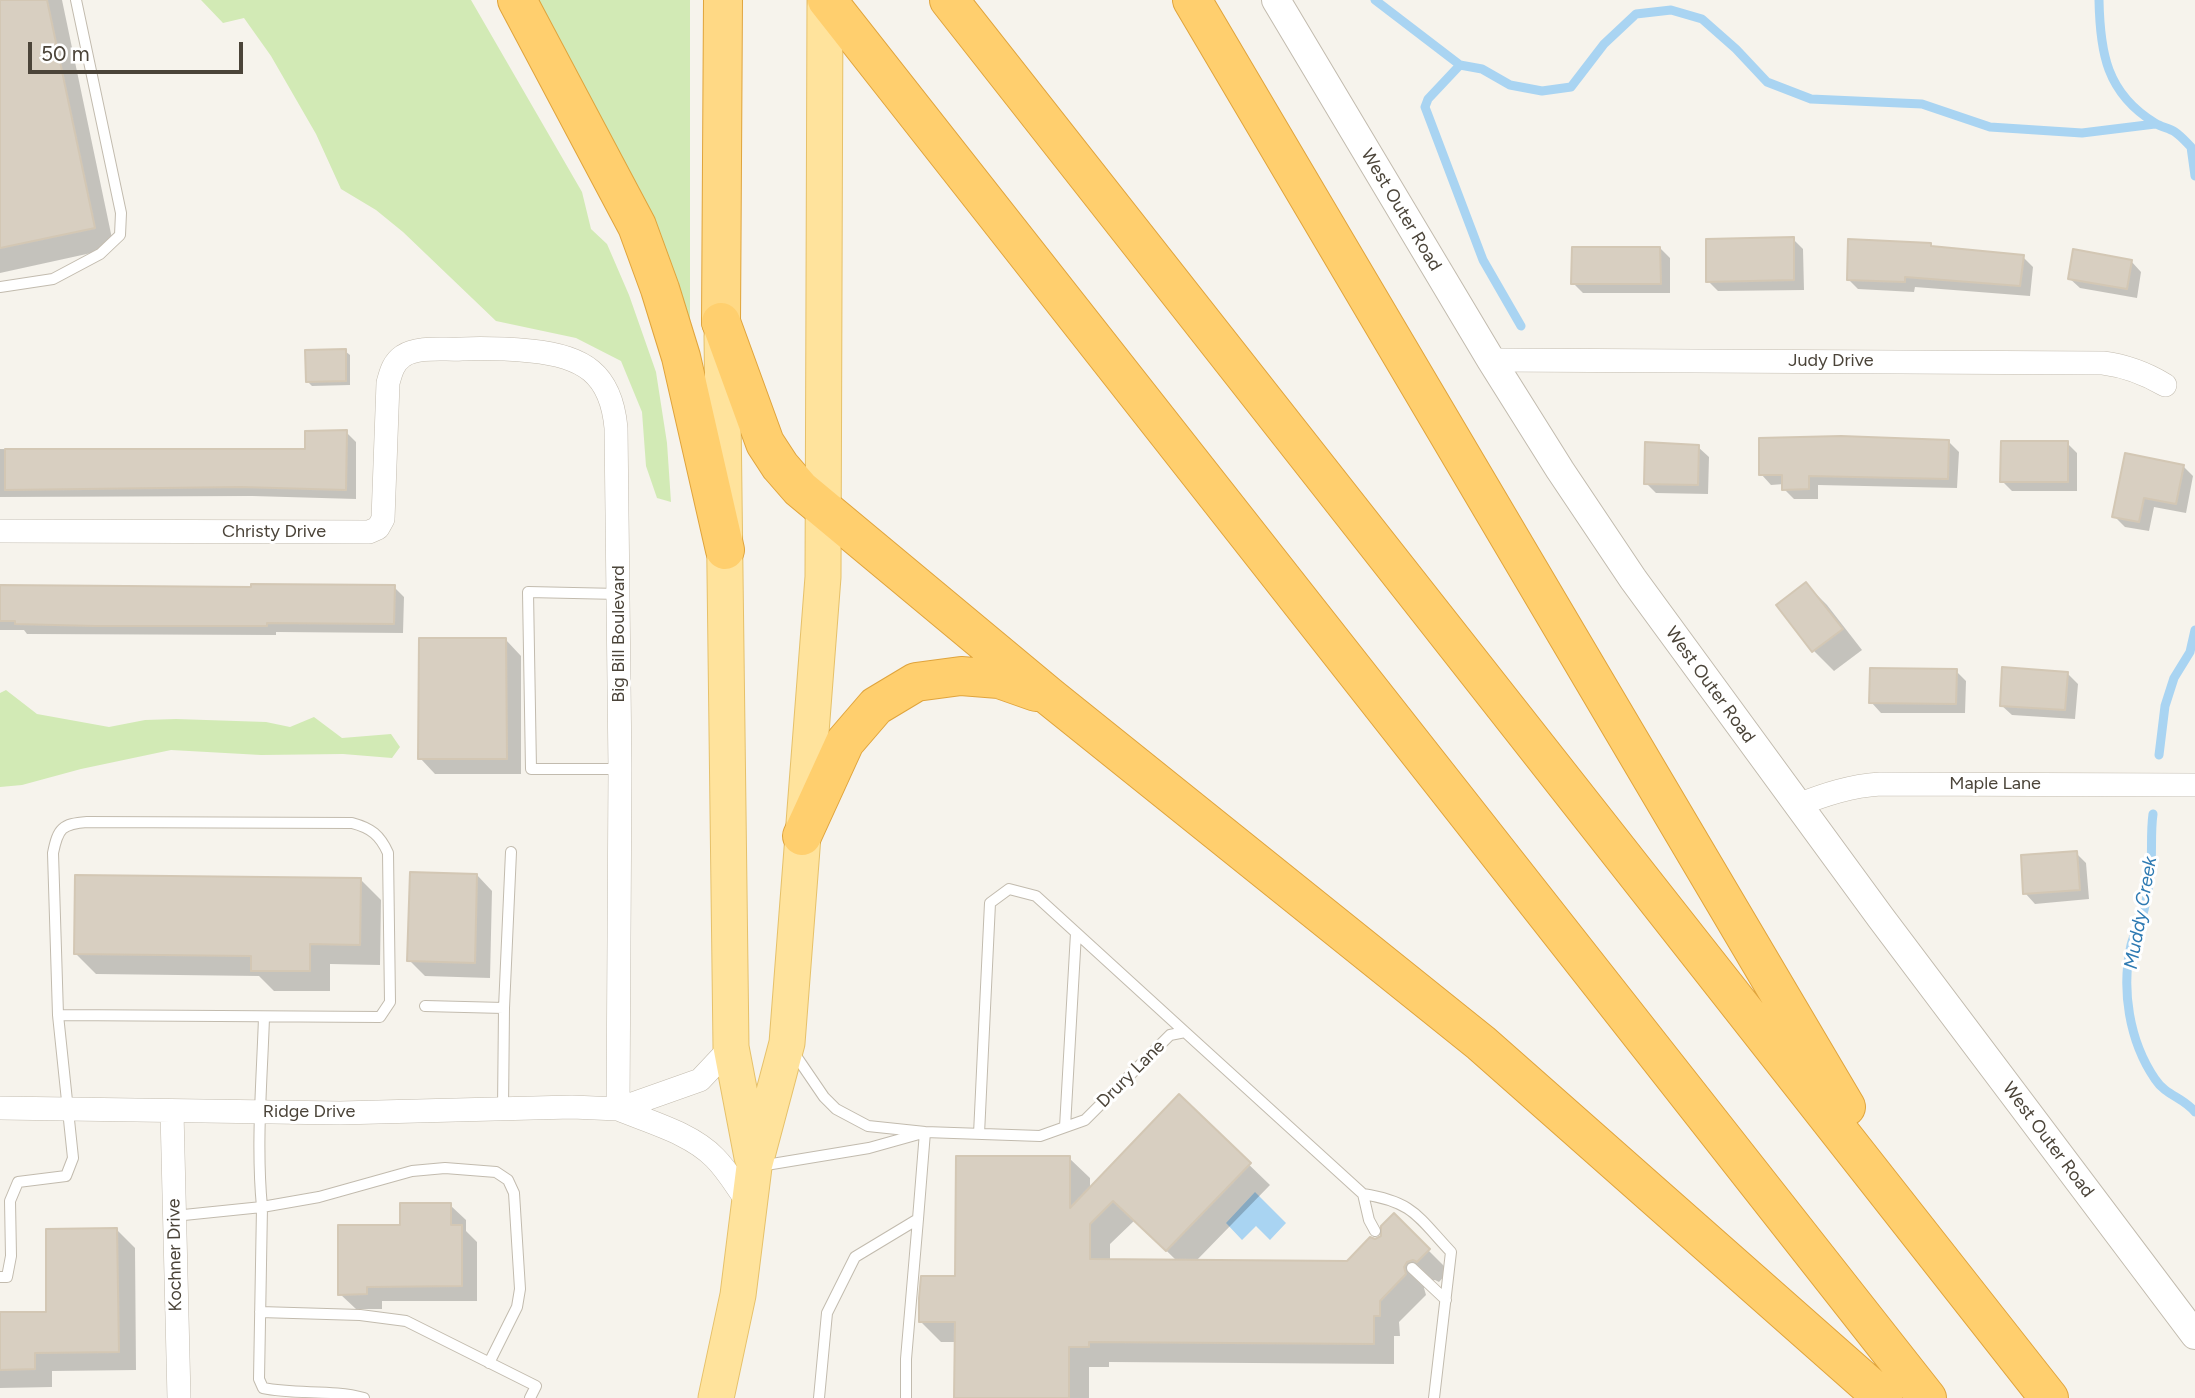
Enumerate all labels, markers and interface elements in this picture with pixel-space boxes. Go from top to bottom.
scale bar [32,28,247,72]
text: 50 m [41,41,90,66]
street label: West Outer Road [1356,145,1446,275]
street label: Judy Drive [1788,350,1874,372]
street label: Christy Drive [222,521,326,543]
street label: Big Bill Boulevard [608,565,630,703]
street label: West Outer Road [1661,623,1759,747]
street label: Maple Lane [1949,773,2041,795]
water label: Muddy Creek [2120,855,2162,971]
street label: Drury Lane [1093,1036,1169,1112]
street label: West Outer Road [1998,1078,2098,1202]
street label: Ridge Drive [263,1101,355,1123]
street label: Kochner Drive [163,1198,187,1312]

